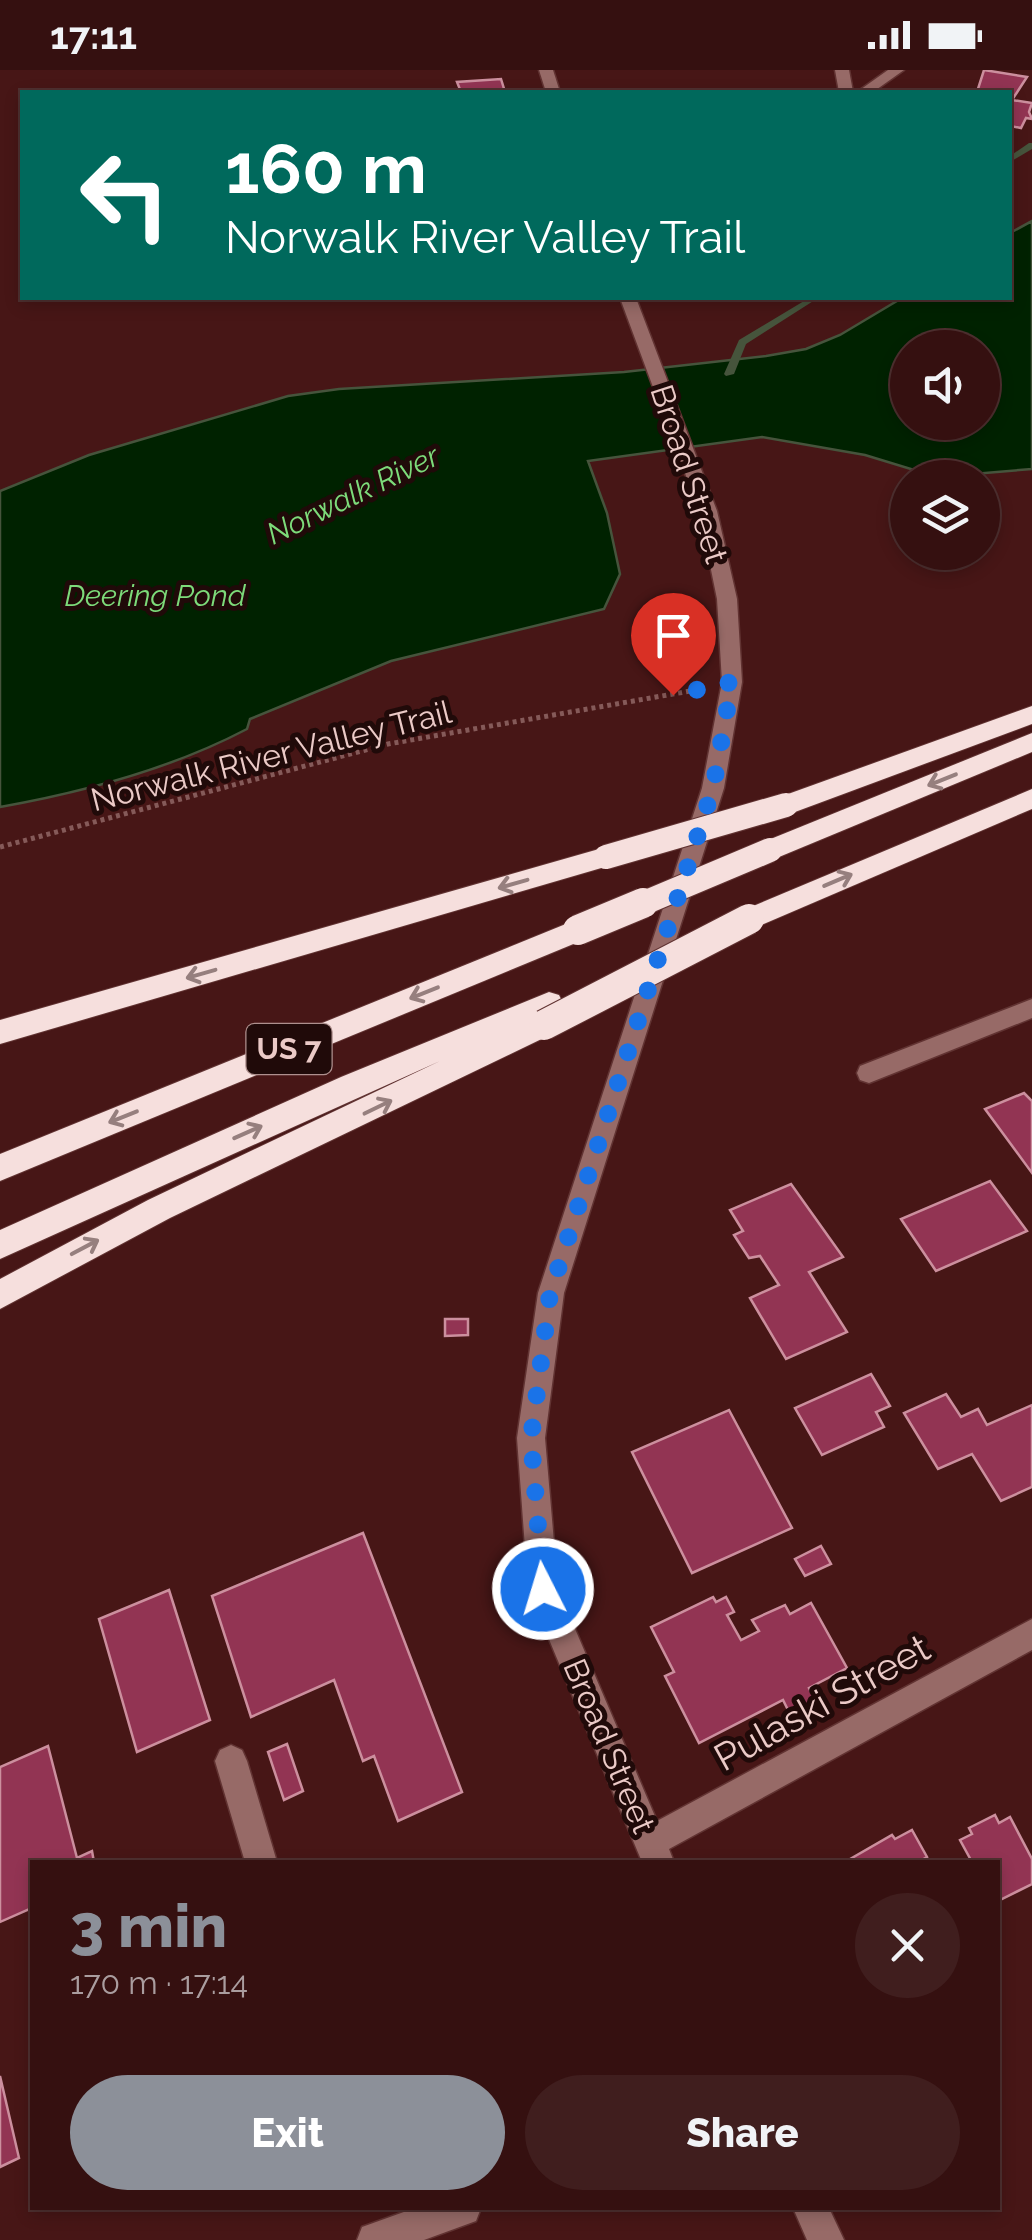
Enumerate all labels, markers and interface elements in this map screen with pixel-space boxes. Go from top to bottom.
text: 17:11 [50,13,137,58]
text: 160 m [225,127,427,209]
icon: left [60,130,190,260]
text: Norwalk River Valley Trail [225,211,745,264]
map controls [890,330,1000,570]
button: sound [890,330,1000,440]
street label: Broad Street [643,380,736,568]
water label: Norwalk River [261,437,446,551]
button: layers [890,460,1000,570]
water label: Deering Pond [64,578,247,613]
pin [631,593,716,696]
icon: arrive [646,608,701,663]
street label: Norwalk River Valley Trail [87,693,455,818]
one-way arrow [927,772,958,790]
one-way arrow [822,870,853,888]
one-way arrow [498,876,529,894]
one-way arrow [185,966,217,984]
one-way arrow [409,986,439,1004]
road number: US 7 [246,1024,332,1074]
one-way arrow [363,1097,393,1116]
one-way arrow [108,1110,139,1128]
one-way arrow [232,1122,263,1140]
one-way arrow [70,1237,100,1257]
position arrow [491,1537,595,1641]
street label: Pulaski Street [706,1625,937,1780]
street label: Broad Street [556,1653,663,1839]
text: 3 min [70,1891,227,1961]
button: close [855,1893,960,1998]
text: 170 m · 17:14 [70,1964,248,2001]
button: Exit [70,2075,505,2190]
button: Share [525,2075,960,2190]

